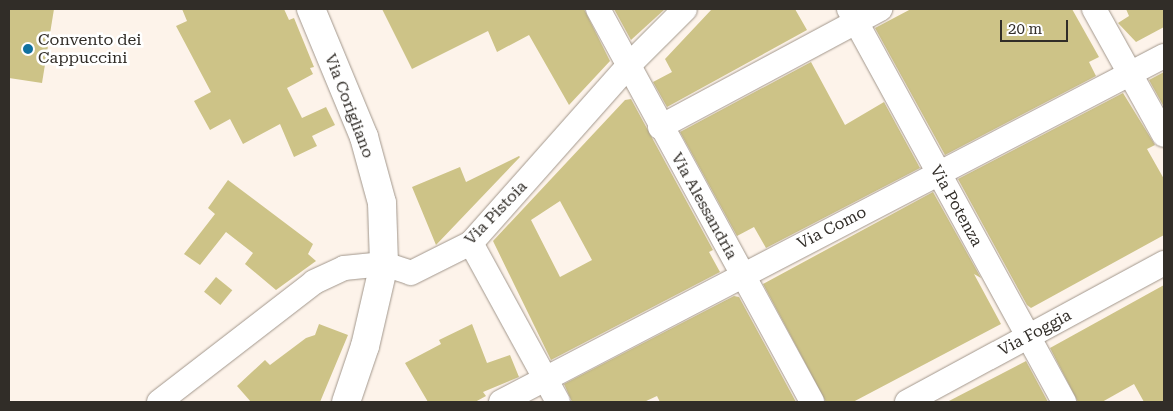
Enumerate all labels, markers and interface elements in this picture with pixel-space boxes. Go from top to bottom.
scale bar [1003,10,1070,42]
text: 20 m [1008,20,1042,38]
place label: Convento dei Cappuccini [38,30,141,68]
marker: Convento dei Cappuccini [22,43,34,55]
street label: Via Corigliano [320,51,378,161]
street label: Via Alessandria [667,149,741,263]
street label: Via Potenza [926,162,986,250]
street label: Via Pistoia [461,177,531,249]
street label: Via Como [794,202,870,254]
street label: Via Foggia [995,306,1075,360]

